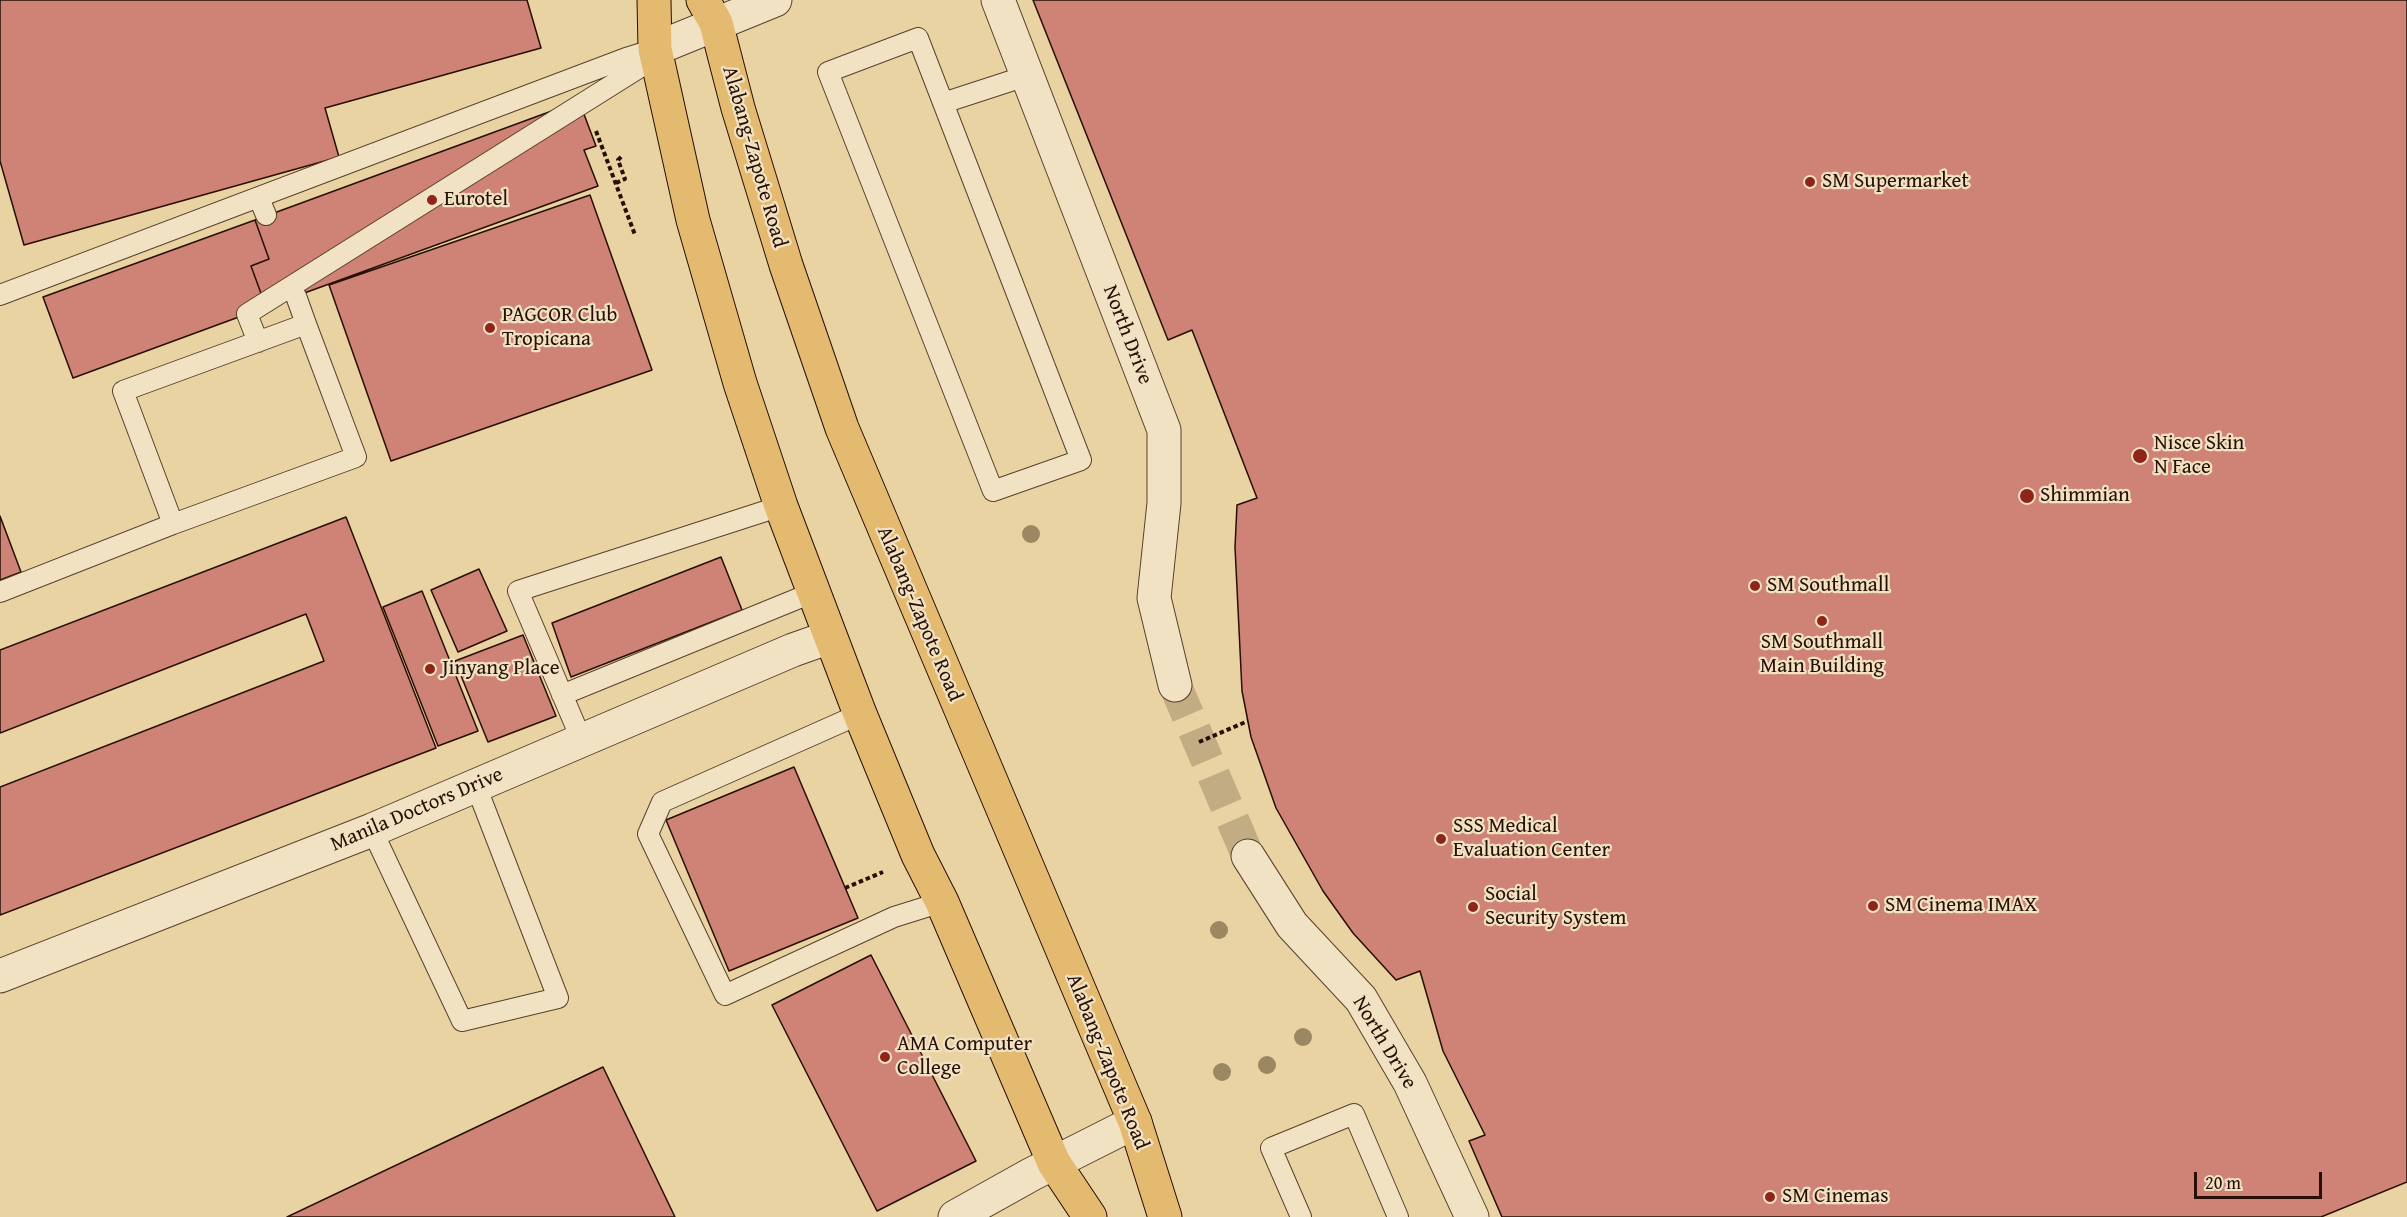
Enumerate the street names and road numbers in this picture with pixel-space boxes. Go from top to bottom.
street label: Alabang-Zapote Road [716,63,792,251]
street label: North Drive [1097,282,1157,388]
street label: Alabang-Zapote Road [871,523,967,705]
street label: Manila Doctors Drive [327,762,507,858]
street label: Alabang-Zapote Road [1060,970,1154,1154]
street label: North Drive [1346,992,1422,1094]

